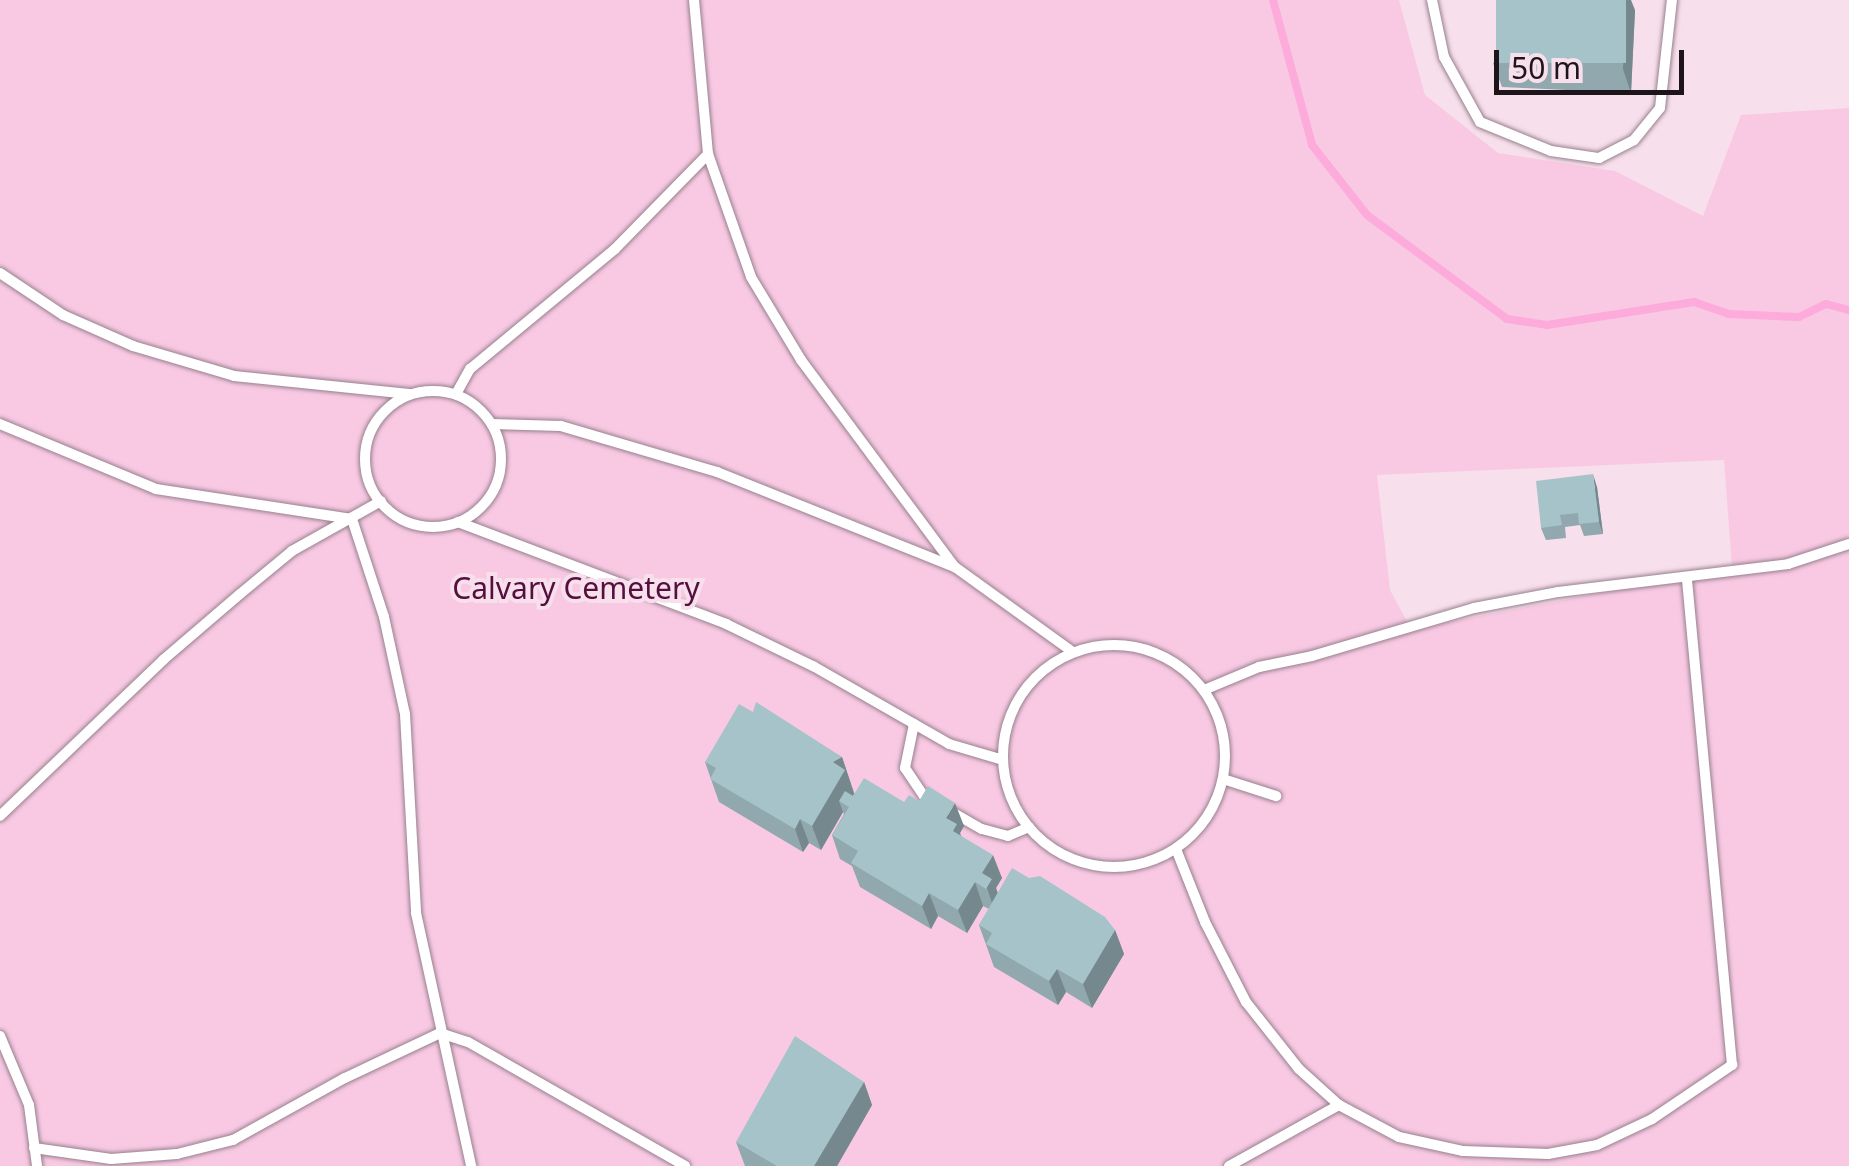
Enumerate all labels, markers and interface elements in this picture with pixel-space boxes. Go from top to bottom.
scale bar [1499,30,1689,92]
text: 50 m [1511,47,1581,88]
park label: Calvary Cemetery [452,570,700,606]

